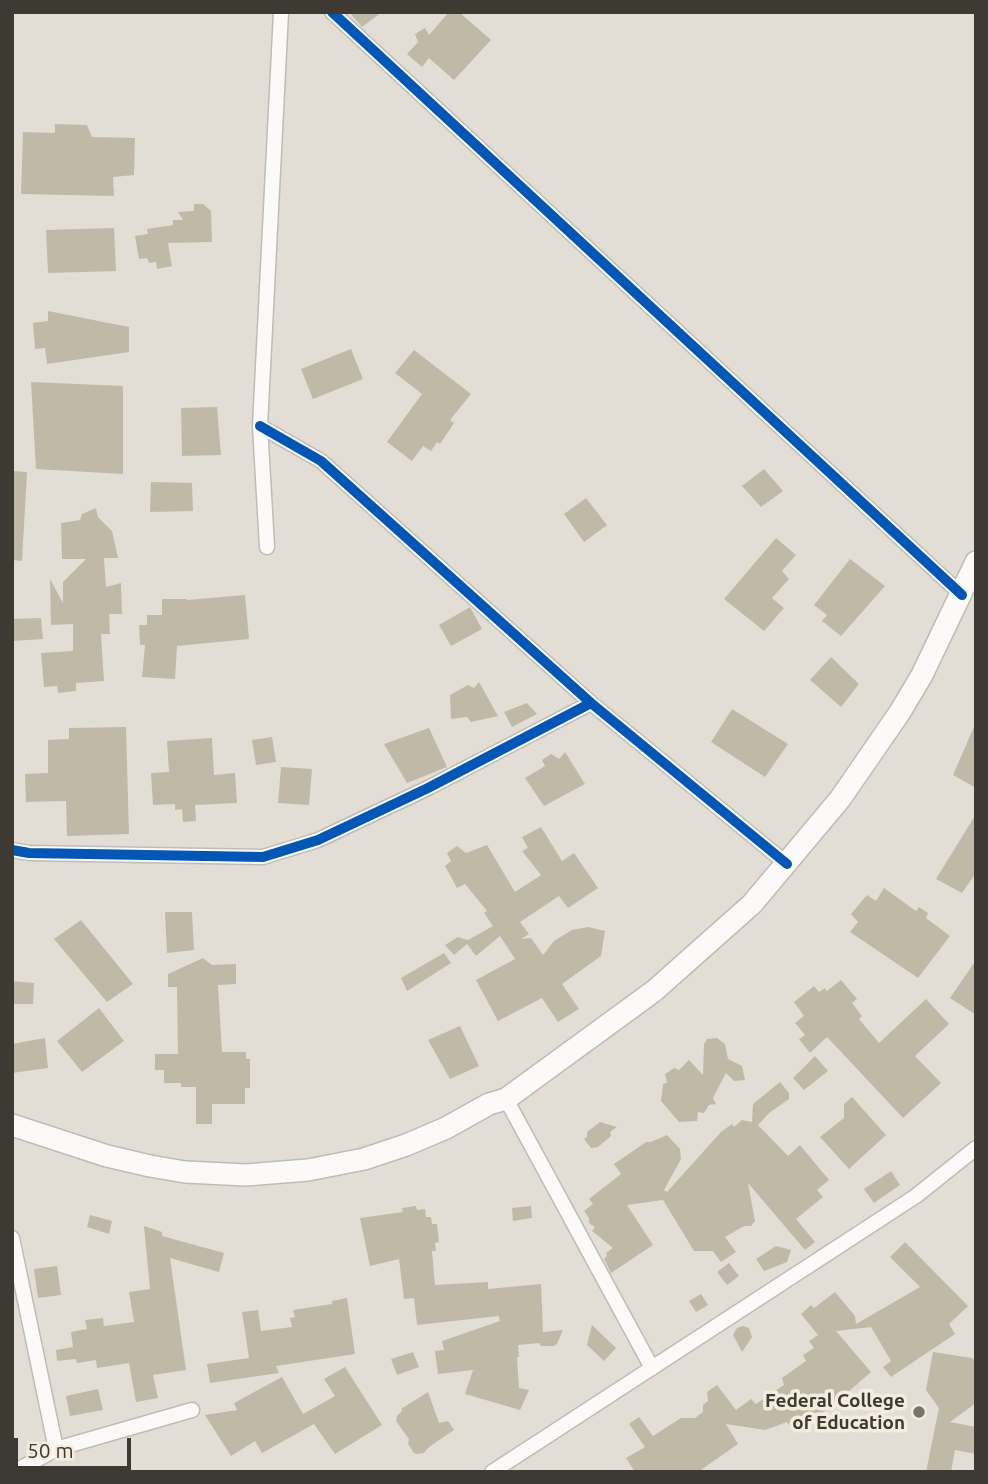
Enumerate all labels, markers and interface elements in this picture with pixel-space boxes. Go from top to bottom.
place label: Federal College of Education [765,1390,905,1434]
marker: Federal College of Education [911,1404,927,1420]
scale bar [18,1424,135,1468]
text: 50 m [27,1438,74,1462]

